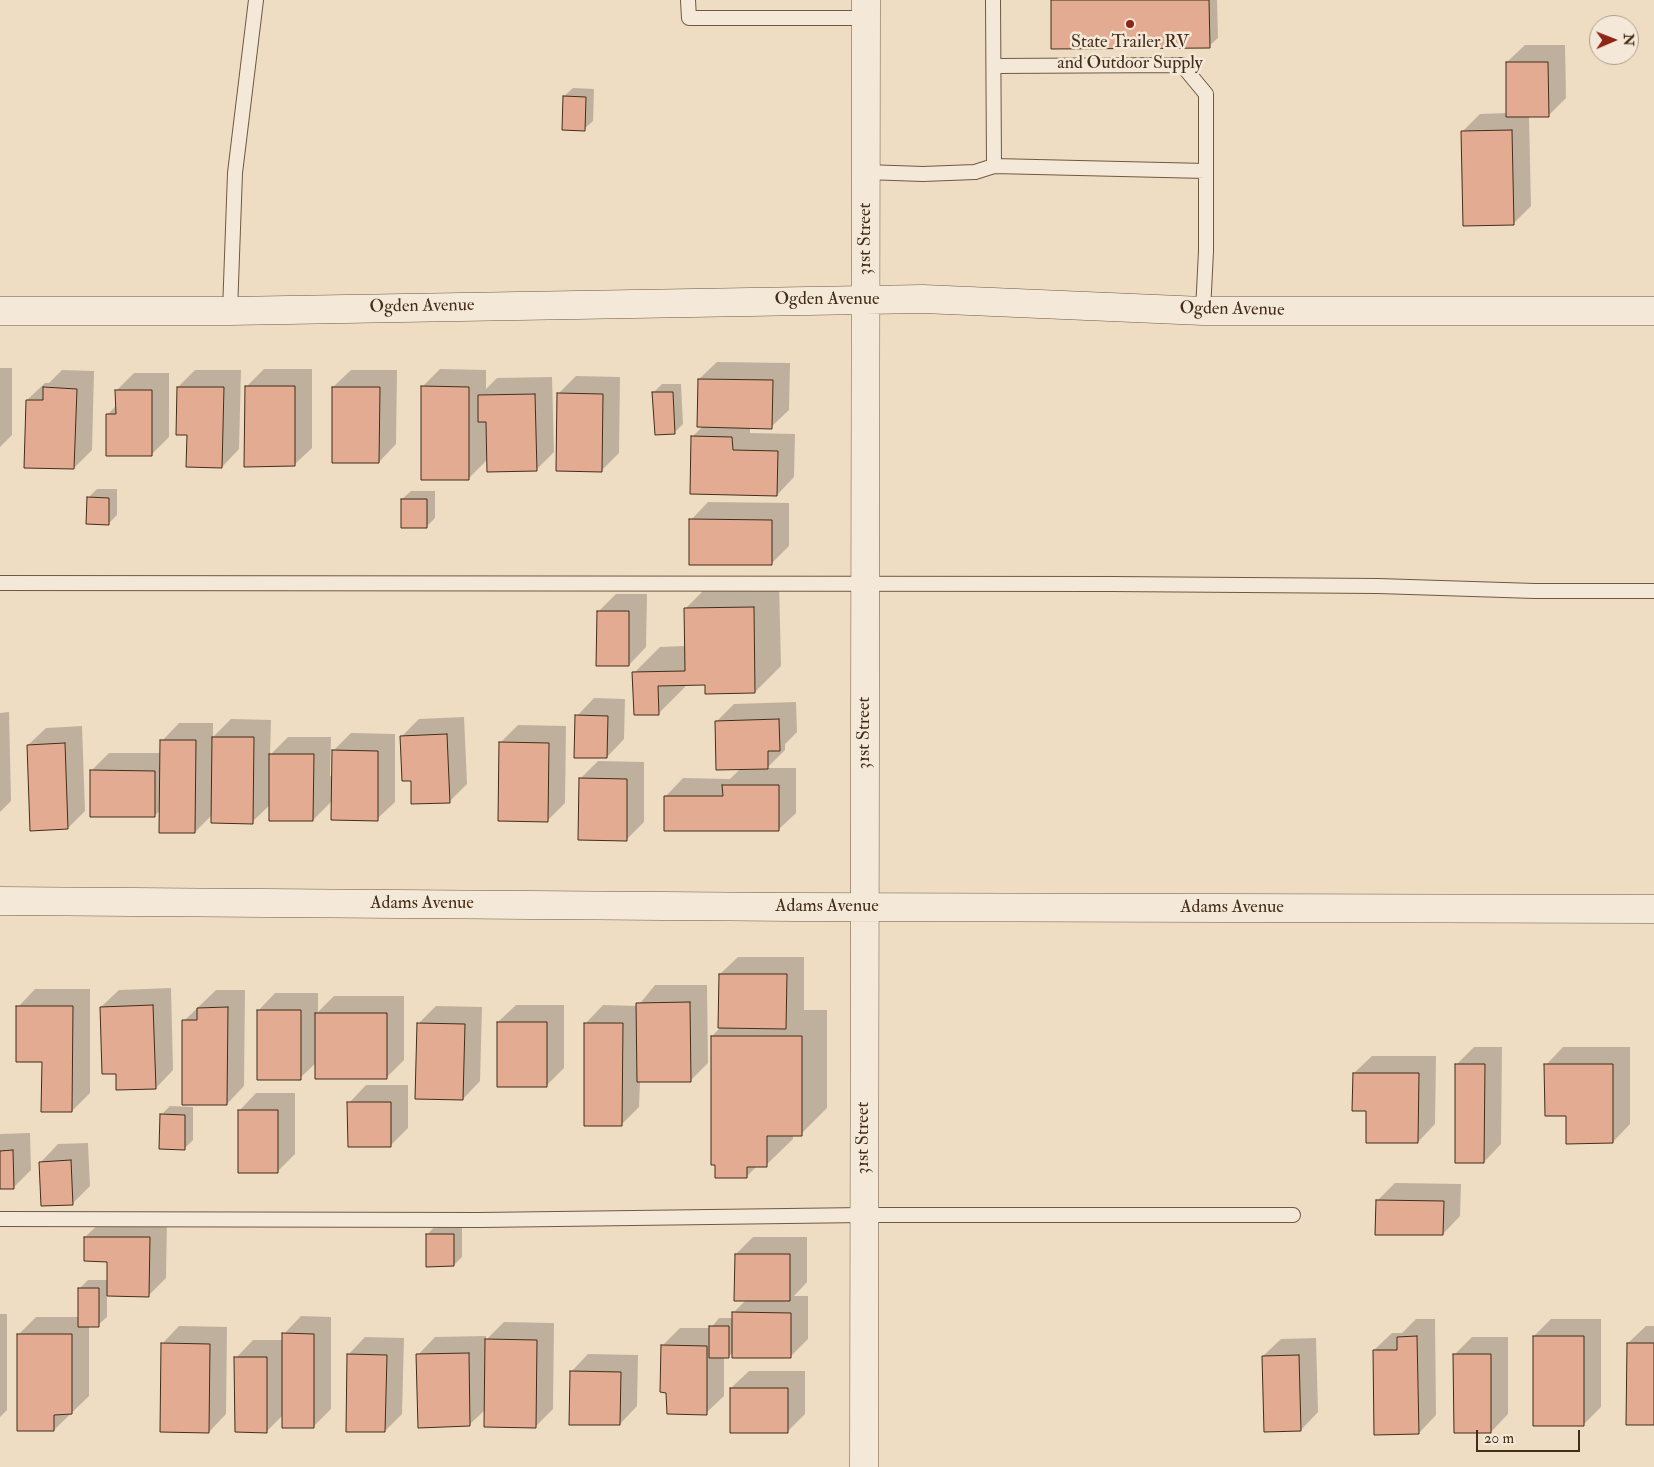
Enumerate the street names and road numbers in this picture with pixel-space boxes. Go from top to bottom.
street label: 31st Street [855,203,877,275]
street label: Ogden Avenue [774,289,880,311]
street label: Ogden Avenue [369,295,475,319]
street label: Ogden Avenue [1179,298,1285,322]
street label: 31st Street [854,697,876,769]
street label: Adams Avenue [370,893,474,915]
street label: Adams Avenue [775,896,879,918]
street label: Adams Avenue [1180,897,1284,919]
street label: 31st Street [853,1102,875,1174]

